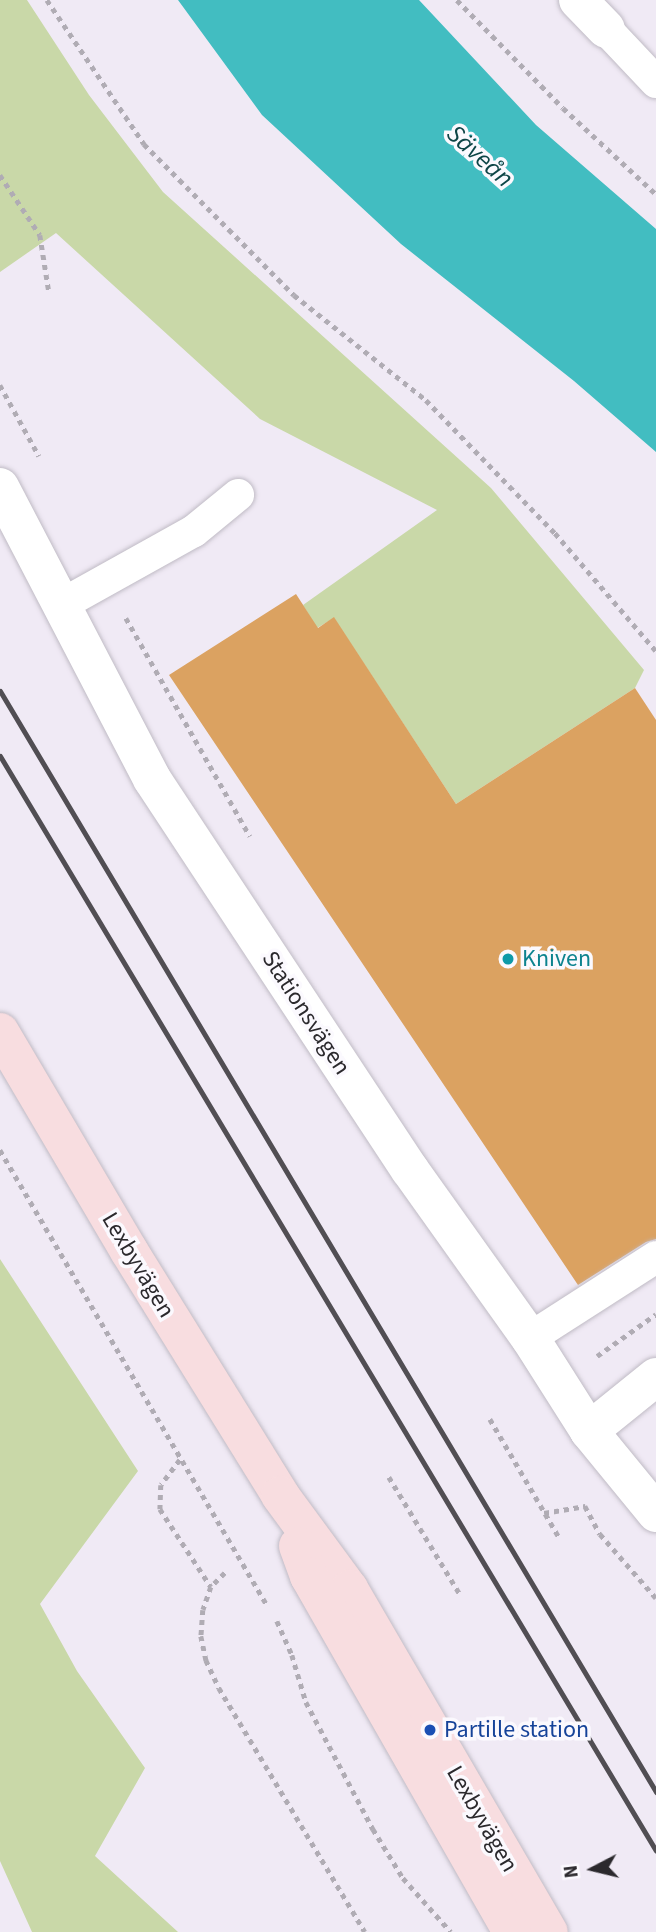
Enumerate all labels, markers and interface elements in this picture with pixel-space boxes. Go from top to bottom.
water label: Säveån [440,118,520,194]
place label: Kniven [522,945,591,973]
street label: Stationsvägen [255,946,357,1080]
marker: Kniven [500,951,516,967]
street label: Lexbyvägen [95,1207,181,1323]
place label: Partille station [444,1716,589,1744]
marker: Partille station [422,1722,438,1738]
street label: Lexbyvägen [440,1761,524,1877]
north arrow [558,1834,628,1904]
text: N [557,1864,586,1880]

